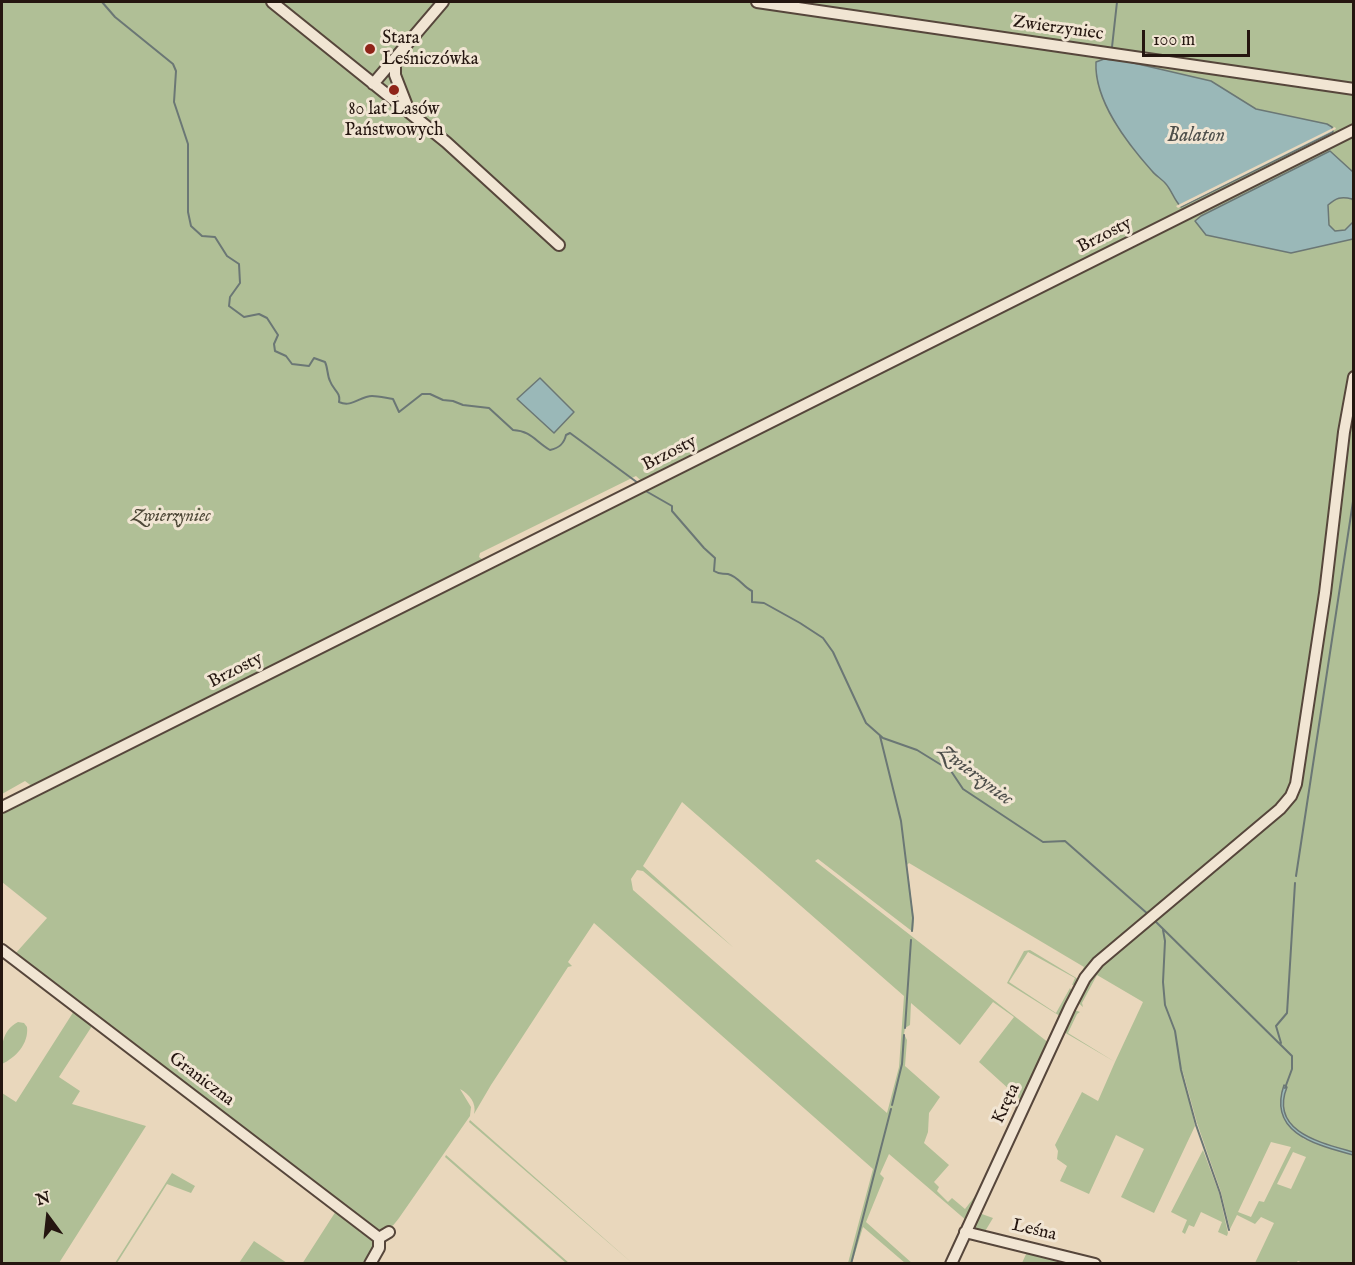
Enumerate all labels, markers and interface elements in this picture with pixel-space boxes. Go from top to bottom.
street label: Zwierzyniec [1011,12,1105,46]
scale bar [1145,18,1253,56]
place label: Stara Leśniczówka [382,28,479,70]
text: 100 m [1153,29,1195,52]
marker: Stara Leśniczówka [363,42,377,56]
marker: 80 lat Lasów Państwowych [387,83,401,97]
place label: 80 lat Lasów Państwowych [344,99,444,142]
water label: Balaton [1167,125,1225,149]
street label: Brzosty [1074,213,1136,259]
street label: Brzosty [639,431,701,477]
park label: Zwierzyniec [131,506,211,528]
street label: Brzosty [205,648,267,694]
water label: Zwierzyniec [933,740,1017,812]
street label: Graniczna [164,1048,238,1112]
street label: Kręta [988,1080,1026,1128]
north arrow [18,1187,78,1247]
text: N [34,1188,53,1211]
street label: Leśna [1010,1215,1058,1247]

